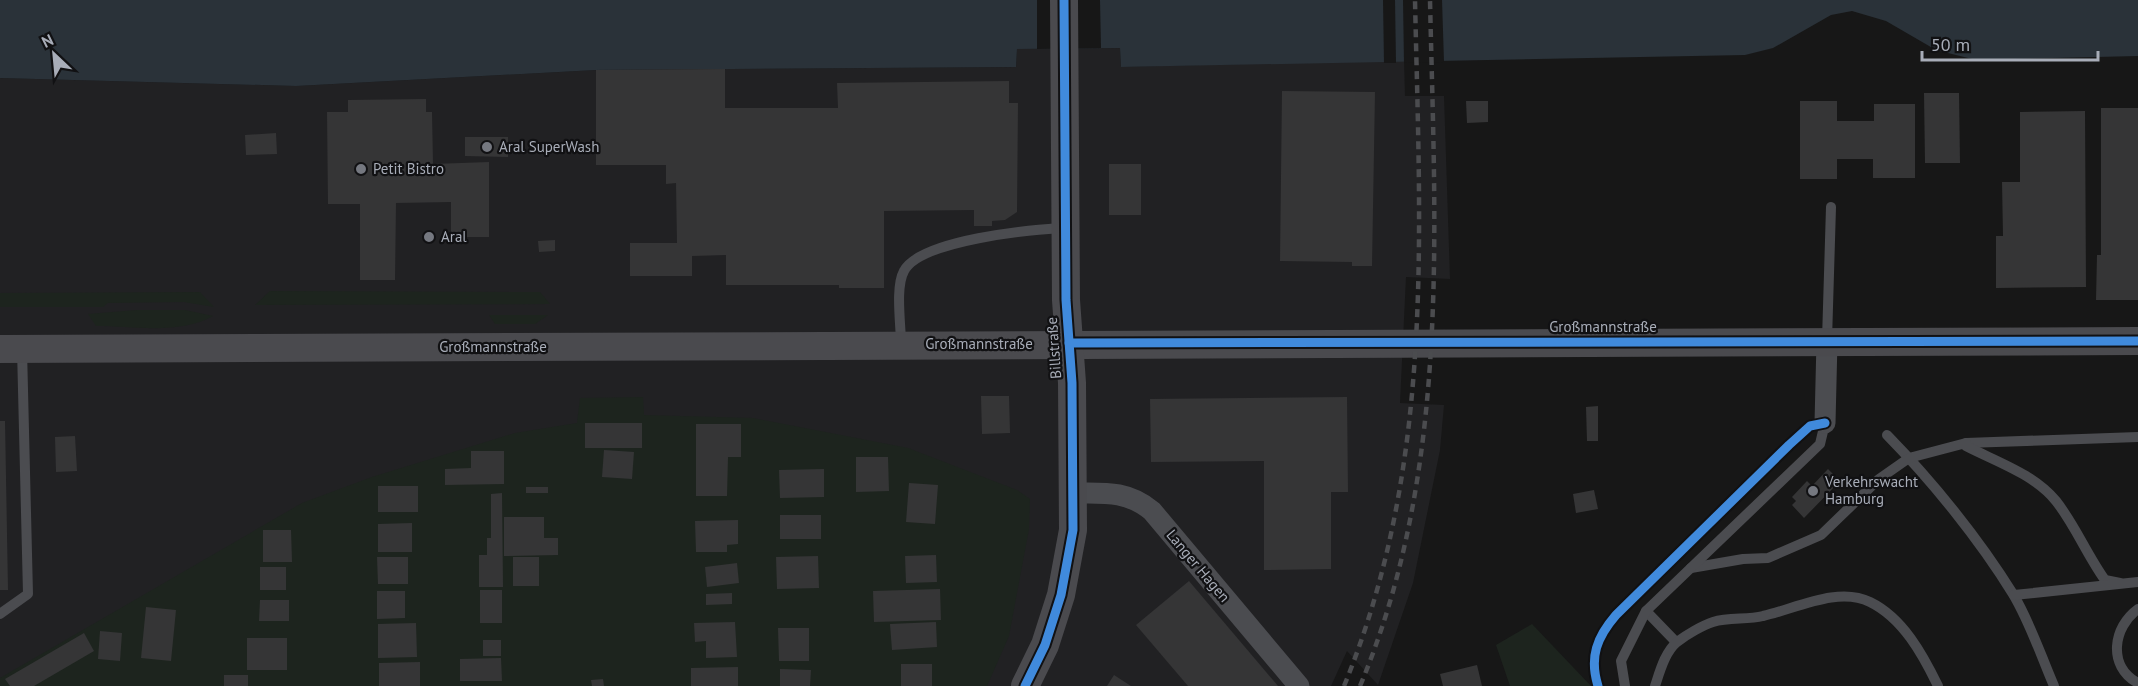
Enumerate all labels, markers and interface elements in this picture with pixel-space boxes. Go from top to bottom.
north arrow [24,24,84,84]
scale bar [1922,24,2098,62]
text: N [38,29,57,52]
text: 50 m [1931,33,1970,56]
place label: Aral SuperWash [499,137,599,156]
marker: Aral SuperWash [480,140,494,154]
place label: Petit Bistro [373,159,444,178]
marker: Petit Bistro [354,162,368,176]
place label: Aral [441,227,467,246]
marker: Aral [422,230,436,244]
street label: Billstraße [1042,316,1065,380]
street label: Großmannstraße [1549,317,1657,336]
street label: Großmannstraße [925,334,1033,353]
street label: Großmannstraße [439,337,547,356]
place label: Verkehrswacht Hamburg [1824,472,1918,508]
marker: Verkehrswacht Hamburg [1806,484,1820,498]
street label: Langer Hagen [1162,525,1234,606]

